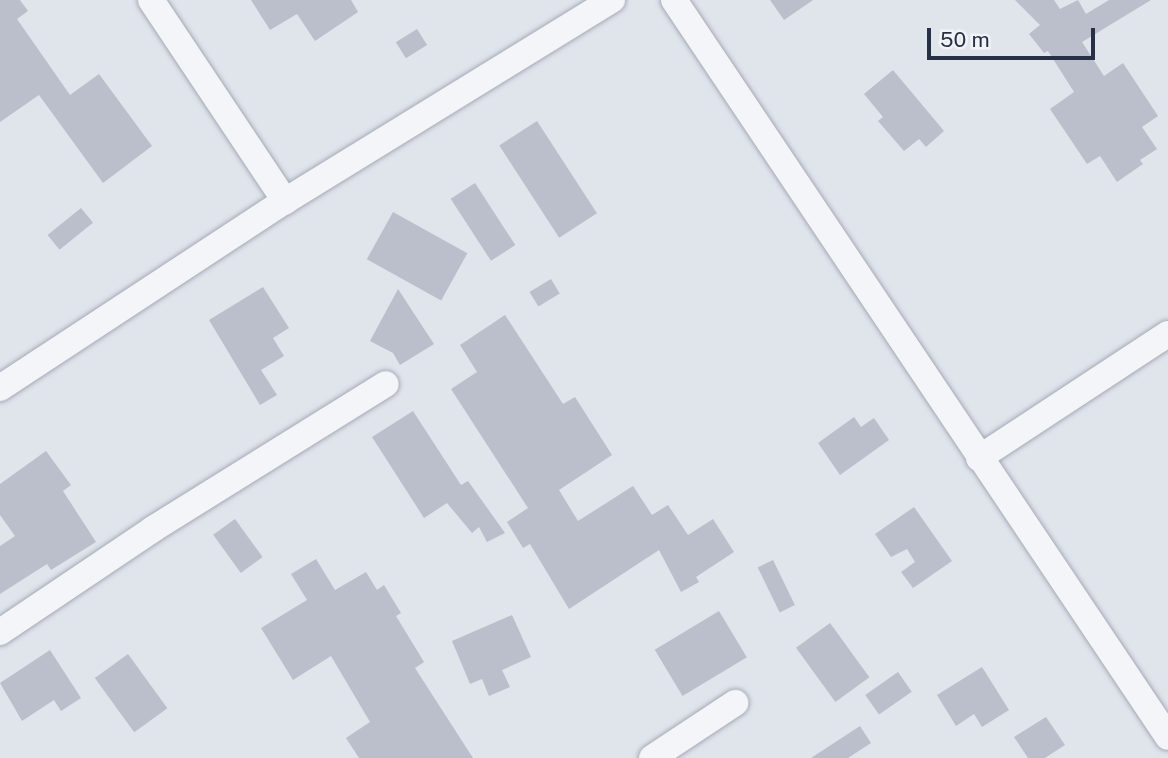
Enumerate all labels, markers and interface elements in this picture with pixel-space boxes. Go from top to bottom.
scale bar [930,14,1098,58]
text: 50 m [940,27,990,52]

